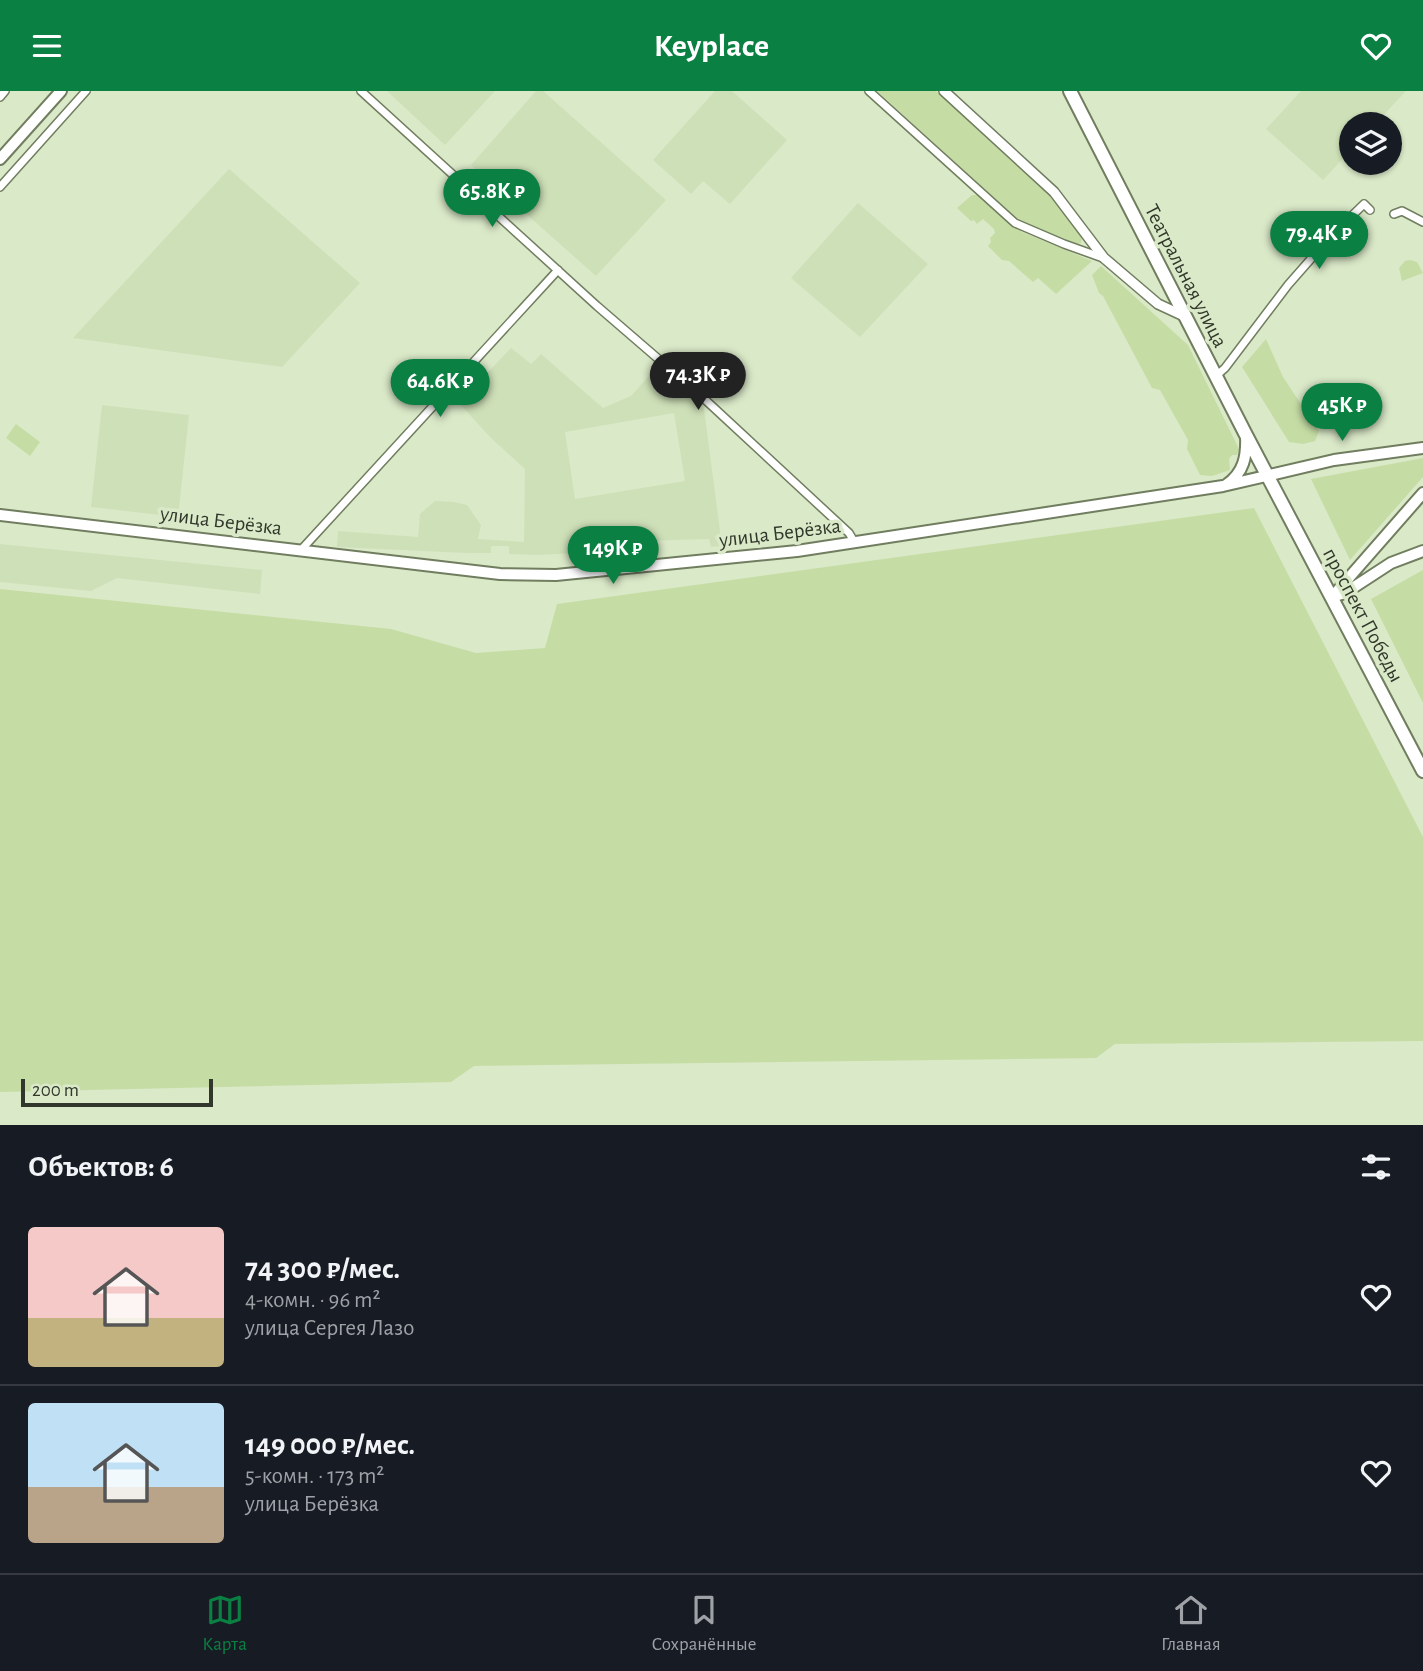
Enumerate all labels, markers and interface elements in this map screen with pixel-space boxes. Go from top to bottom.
icon: menu [28,27,66,65]
icon: heart [1357,27,1395,65]
text: Keyplace [654,30,769,62]
map controls [1339,112,1402,175]
button: layers [1339,112,1402,175]
pin: 65.8K ₽ [427,169,557,229]
text: 65.8K ₽ [459,180,525,203]
street label: Театральная улица [1141,201,1231,351]
pin: 79.4K ₽ [1254,211,1384,271]
text: 79.4K ₽ [1286,222,1352,245]
pin: 74.3K ₽ [633,353,763,412]
pin: 64.6K ₽ [375,359,505,419]
text: 74.3K ₽ [666,363,730,386]
text: 64.6K ₽ [407,370,473,393]
pin: 45K ₽ [1293,383,1391,443]
text: 45K ₽ [1317,394,1367,417]
street label: улица Берёзка [158,503,283,539]
street label: улица Берёзка [717,515,842,551]
pin: 149K ₽ [556,526,670,586]
text: 149K ₽ [584,537,642,560]
street label: проспект Победы [1319,545,1407,685]
scale bar [21,1076,214,1108]
text: 200 m [32,1081,79,1100]
icon: filters [1357,1148,1395,1186]
text: Объектов: 6 [28,1152,174,1182]
text: 74 300 ₽/мес. [245,1254,400,1284]
icon: home [84,1255,168,1339]
icon: heart [1357,1278,1395,1316]
text: 4-комн. · 96 m² [245,1289,380,1312]
text: улица Сергея Лазо [245,1317,414,1340]
text: 149 000 ₽/мес. [245,1430,415,1460]
icon: home [84,1431,168,1515]
icon: heart [1357,1454,1395,1492]
text: 5-комн. · 173 m² [245,1465,384,1488]
text: улица Берёзка [245,1493,379,1516]
tab: Карта [202,1591,247,1656]
tab: Сохранённые [651,1591,756,1656]
tab: Главная [1161,1591,1221,1656]

